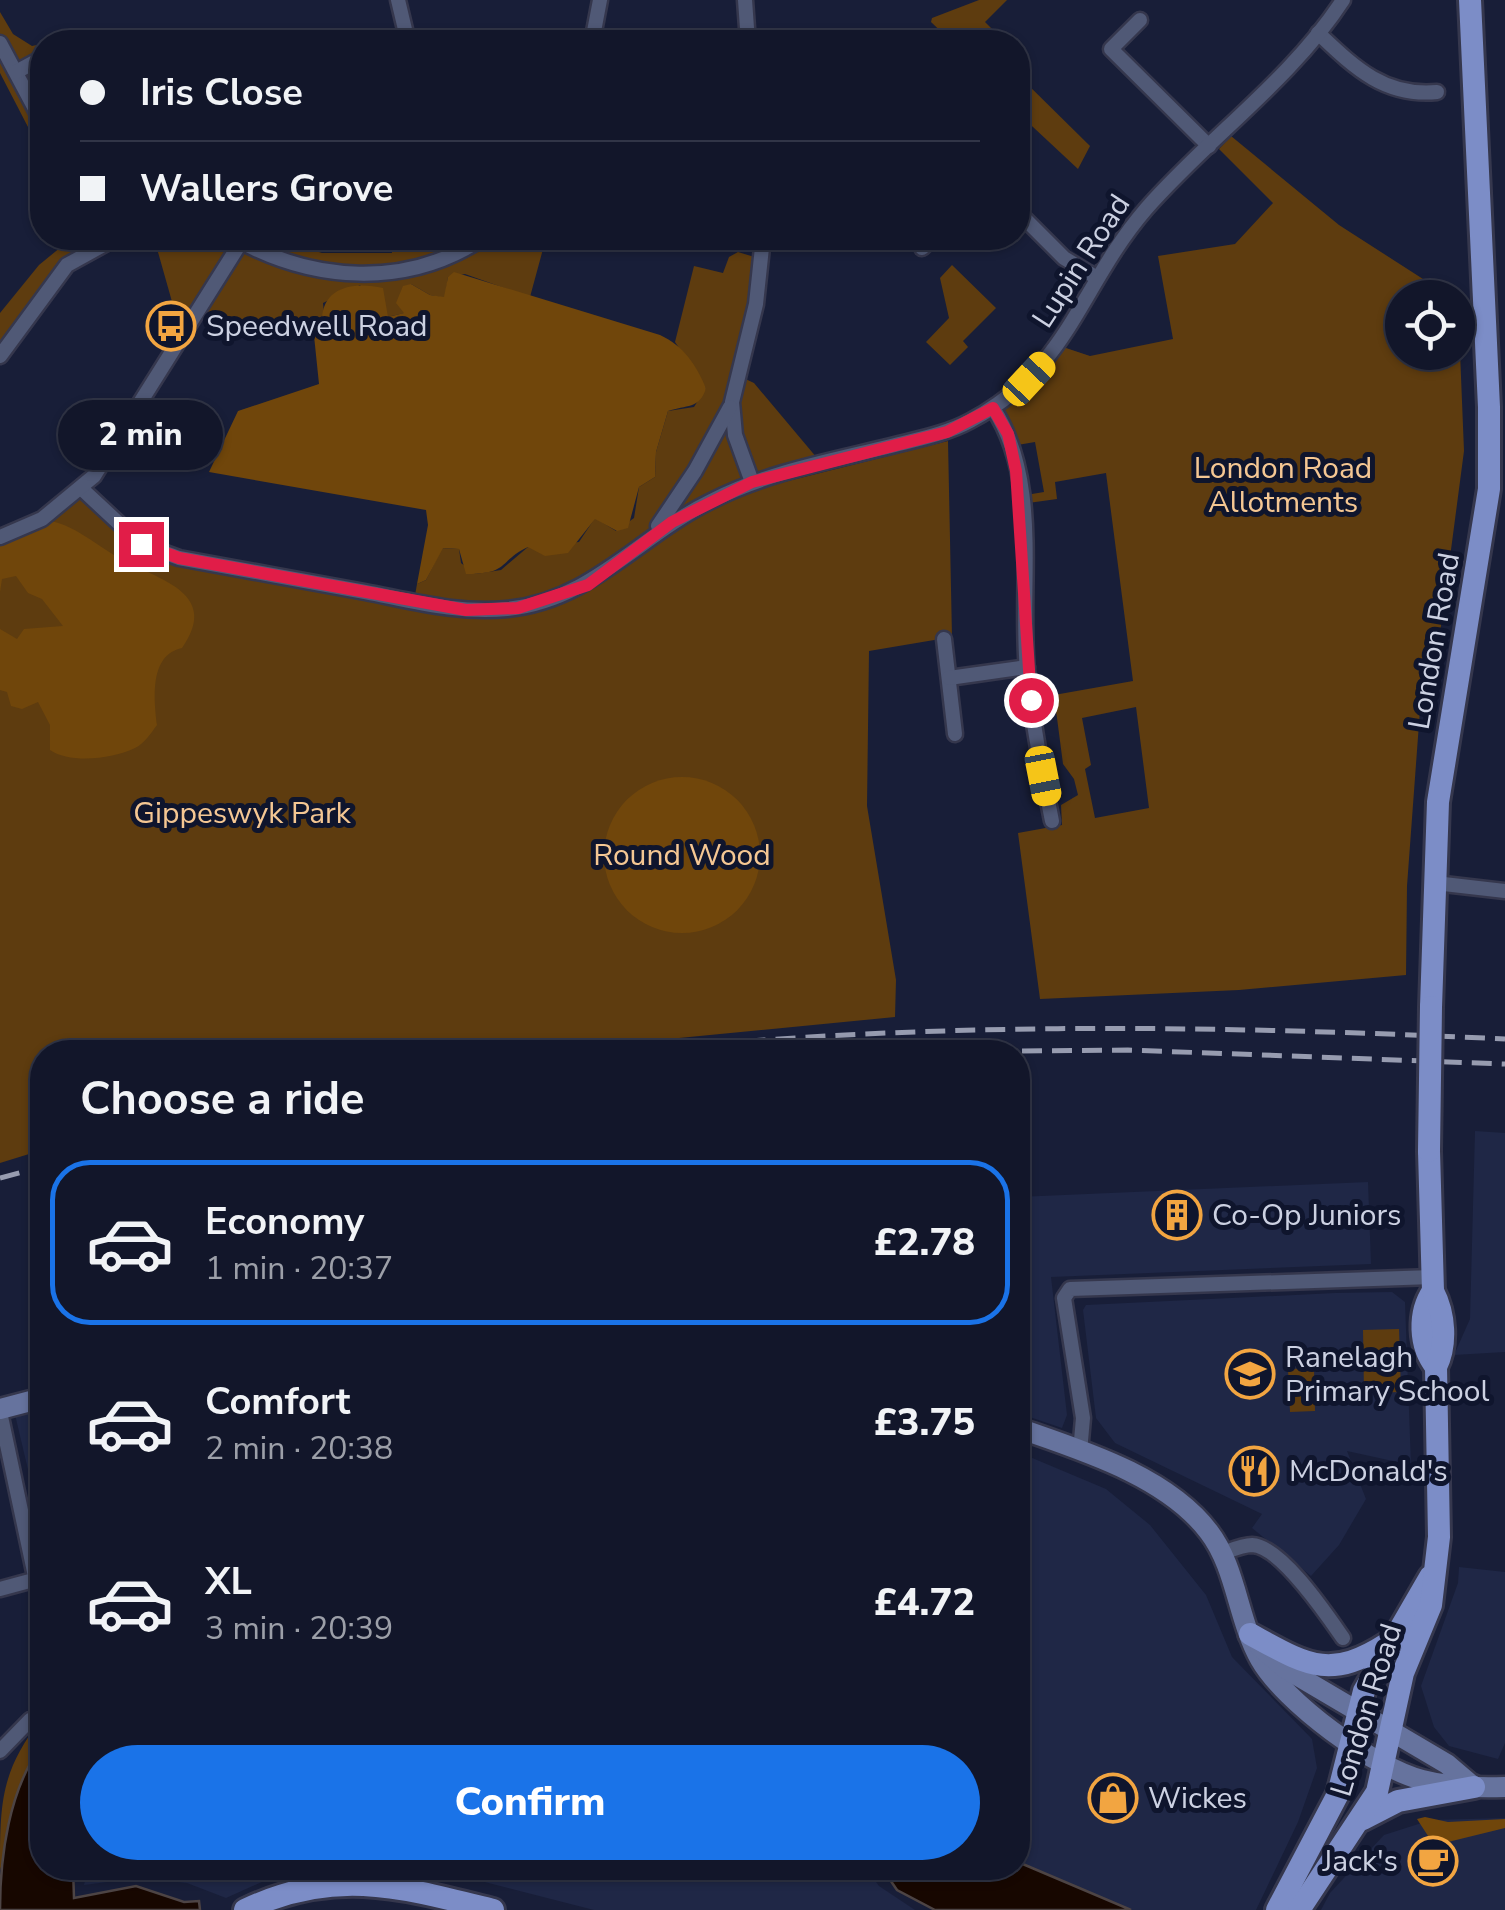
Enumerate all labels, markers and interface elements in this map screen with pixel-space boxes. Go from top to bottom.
text: Iris Close [140,67,303,118]
text: Wallers Grove [140,163,393,214]
street label: Lupin Road [1023,186,1140,336]
map controls [1385,280,1475,370]
button: locate [1385,280,1475,370]
bus stop icon: Speedwell Road [145,300,197,352]
place label: Speedwell Road [206,306,428,347]
car [998,347,1060,411]
callout: 2 min [58,399,224,469]
text: 2 min [98,413,183,456]
park label: London Road Allotments [1194,448,1372,523]
route end [119,522,164,567]
street label: London Road [1399,550,1470,733]
route start [1009,678,1054,723]
car [1023,744,1063,808]
park label: Gippeswyk Park [133,793,352,834]
park label: Round Wood [593,835,771,876]
text: Choose a ride [80,1069,365,1130]
building icon: Co-Op Juniors [1151,1189,1203,1241]
place label: Co-Op Juniors [1212,1195,1401,1236]
text: Economy [205,1196,364,1247]
icon: car [85,1198,175,1288]
text: £2.78 [874,1217,975,1268]
text: 1 min · 20:37 [205,1247,393,1290]
place label: Ranelagh Primary School [1285,1337,1489,1412]
school or university icon: Ranelagh Primary School [1224,1348,1276,1400]
text: Comfort [205,1376,350,1427]
icon: car [85,1378,175,1468]
text: £3.75 [874,1397,975,1448]
text: 2 min · 20:38 [205,1427,393,1470]
restaurant icon: McDonald's [1228,1445,1280,1497]
place label: McDonald's [1289,1451,1448,1492]
text: XL [205,1556,252,1607]
icon: car [85,1558,175,1648]
text: £4.72 [874,1577,975,1628]
text: 3 min · 20:39 [205,1607,393,1650]
street label: London Road [1321,1619,1412,1802]
button: Confirm [80,1745,980,1860]
shop icon: Wickes [1087,1772,1139,1824]
place label: Wickes [1148,1778,1247,1819]
cafe icon: Jack's [1407,1835,1459,1887]
place label: Jack's [1321,1841,1398,1882]

